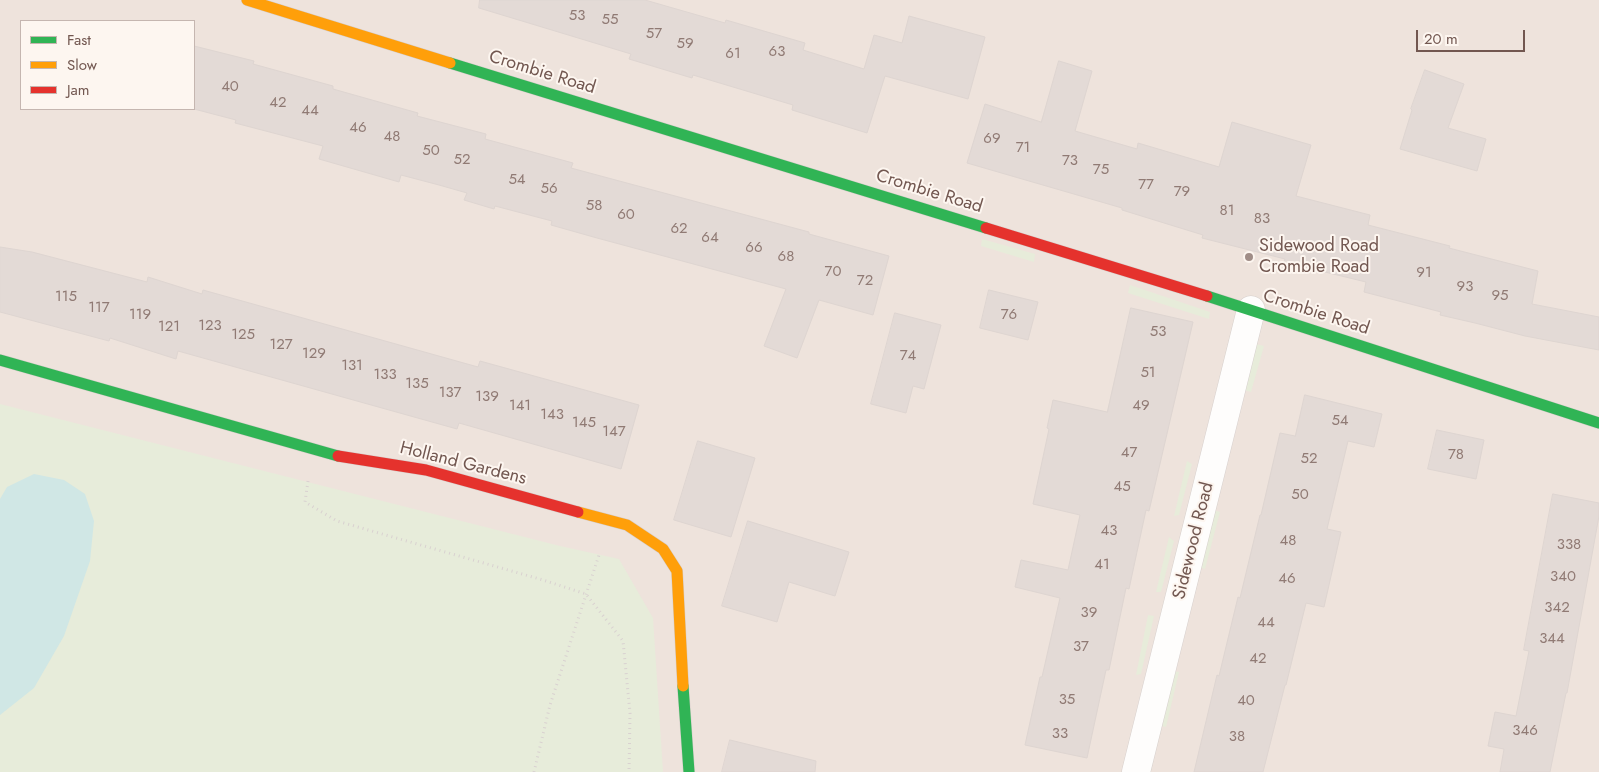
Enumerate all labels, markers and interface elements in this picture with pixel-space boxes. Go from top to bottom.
house number: 53 [569,7,585,25]
house number: 55 [602,11,618,29]
legend [20,20,195,110]
scale bar [1419,20,1528,52]
house number: 57 [646,25,662,43]
text: 20 m [1424,28,1458,50]
text: Fast [67,29,91,51]
house number: 59 [676,35,694,53]
house number: 63 [769,43,785,61]
house number: 61 [725,45,741,63]
street label: Crombie Road [486,47,598,99]
text: Slow [67,54,97,76]
house number: 40 [221,78,239,96]
text: Jam [67,79,90,101]
house number: 42 [269,94,287,112]
house number: 44 [301,102,319,120]
house number: 46 [349,119,367,137]
house number: 48 [384,128,400,146]
house number: 69 [983,130,1001,148]
house number: 71 [1016,139,1030,157]
house number: 50 [422,142,440,160]
house number: 52 [454,151,470,169]
house number: 73 [1062,152,1078,170]
house number: 75 [1093,161,1109,179]
street label: Crombie Road [873,166,985,218]
house number: 54 [508,171,526,189]
house number: 77 [1138,176,1154,194]
house number: 56 [540,180,558,198]
house number: 79 [1174,183,1190,201]
house number: 58 [586,197,602,215]
house number: 81 [1220,202,1234,220]
house number: 60 [617,206,635,224]
house number: 83 [1254,210,1270,228]
house number: 62 [670,220,688,238]
house number: 64 [701,229,719,247]
place label: Sidewood Road Crombie Road [1259,236,1379,278]
house number: 66 [745,239,763,257]
house number: 68 [778,248,794,266]
marker: Sidewood Road Crombie Road [1243,251,1255,263]
house number: 70 [825,263,841,281]
house number: 91 [1416,264,1432,282]
house number: 72 [857,272,873,290]
house number: 93 [1457,278,1473,296]
street label: Crombie Road [1260,286,1372,340]
house number: 95 [1491,287,1509,305]
house number: 115 [55,288,77,306]
house number: 117 [88,299,110,317]
house number: 119 [129,306,151,324]
house number: 76 [1001,306,1017,324]
house number: 123 [198,317,222,335]
house number: 121 [158,318,180,336]
house number: 53 [1150,323,1166,341]
house number: 125 [231,326,255,344]
house number: 127 [269,336,293,354]
house number: 129 [302,345,326,363]
house number: 74 [900,347,916,365]
house number: 131 [341,357,363,375]
house number: 51 [1140,364,1156,382]
house number: 133 [373,366,397,384]
house number: 135 [405,375,429,393]
house number: 137 [439,384,461,402]
house number: 139 [475,388,499,406]
house number: 141 [509,397,531,415]
house number: 49 [1132,397,1150,415]
house number: 143 [540,406,564,424]
house number: 54 [1331,412,1349,430]
house number: 145 [572,414,596,432]
house number: 147 [602,423,626,441]
street label: Holland Gardens [397,438,529,490]
house number: 47 [1121,444,1137,462]
house number: 78 [1448,446,1464,464]
house number: 52 [1301,450,1317,468]
house number: 45 [1113,478,1131,496]
street label: Sidewood Road [1169,480,1219,602]
house number: 50 [1291,486,1309,504]
house number: 43 [1101,522,1117,540]
house number: 48 [1280,532,1296,550]
house number: 338 [1557,536,1581,554]
house number: 41 [1094,556,1110,574]
house number: 340 [1550,568,1576,586]
house number: 46 [1278,570,1296,588]
house number: 342 [1544,599,1570,617]
house number: 39 [1081,604,1097,622]
house number: 44 [1257,614,1275,632]
house number: 344 [1539,630,1565,648]
house number: 37 [1073,638,1089,656]
house number: 42 [1249,650,1267,668]
house number: 35 [1059,691,1075,709]
house number: 40 [1237,692,1255,710]
house number: 346 [1512,722,1538,740]
house number: 33 [1052,725,1068,743]
house number: 38 [1229,728,1245,746]

